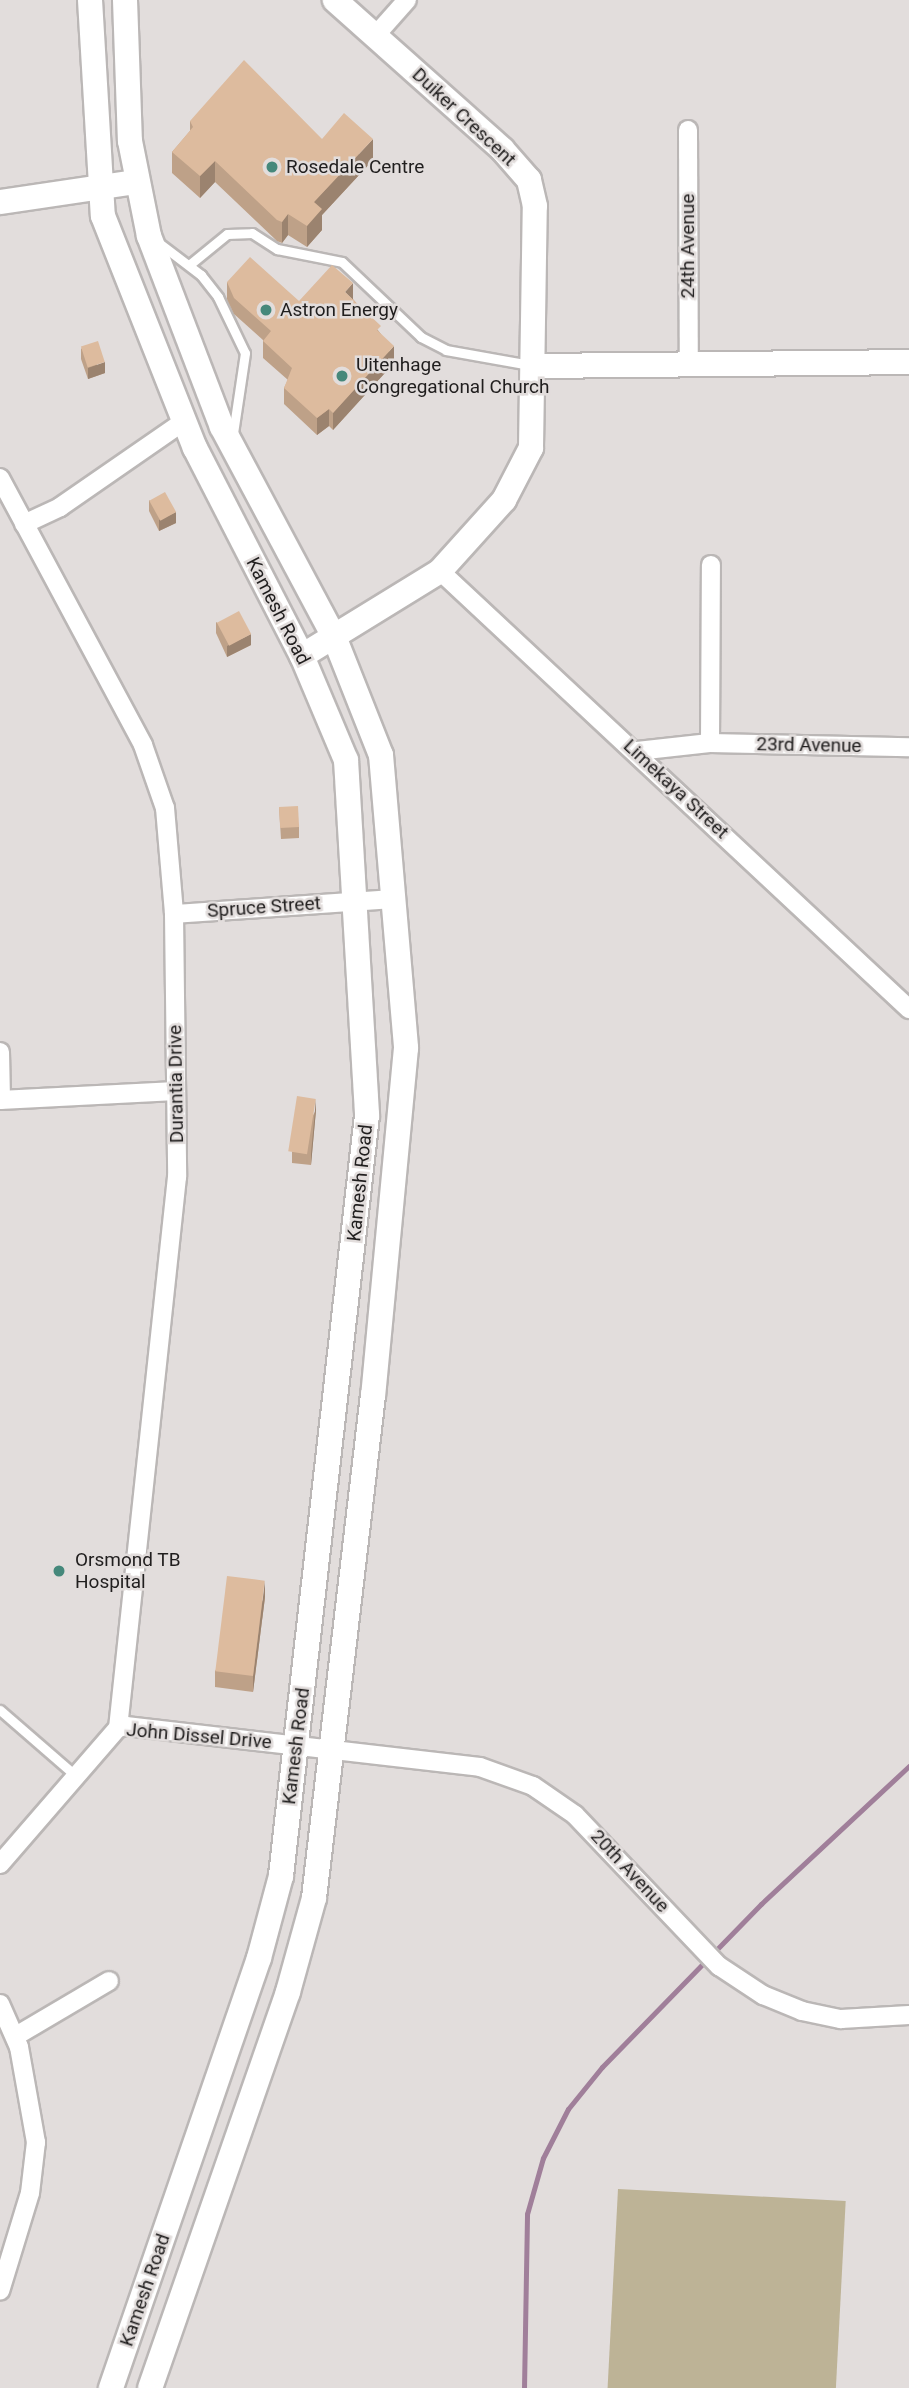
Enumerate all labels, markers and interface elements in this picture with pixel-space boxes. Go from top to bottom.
street label: Duiker Crescent [407,63,521,171]
place label: Rosedale Centre [286,156,424,178]
marker: Rosedale Centre [264,159,280,175]
street label: 24th Avenue [677,194,699,298]
place label: Astron Energy [280,299,398,321]
marker: Astron Energy [258,302,274,318]
place label: Uitenhage Congregational Church [356,354,550,398]
marker: Uitenhage Congregational Church [334,368,350,384]
street label: Kamesh Road [241,553,315,669]
street label: 23rd Avenue [756,733,862,757]
street label: Limekaya Street [619,734,733,844]
street label: Spruce Street [206,892,322,922]
street label: Durantia Drive [164,1025,188,1143]
street label: Kamesh Road [343,1123,377,1243]
place label: Orsmond TB Hospital [75,1549,181,1593]
marker: Orsmond TB Hospital [49,1561,69,1581]
street label: Kamesh Road [278,1686,314,1806]
street label: John Dissel Drive [125,1718,273,1754]
street label: 20th Avenue [586,1825,674,1917]
street label: Kamesh Road [115,2231,175,2349]

